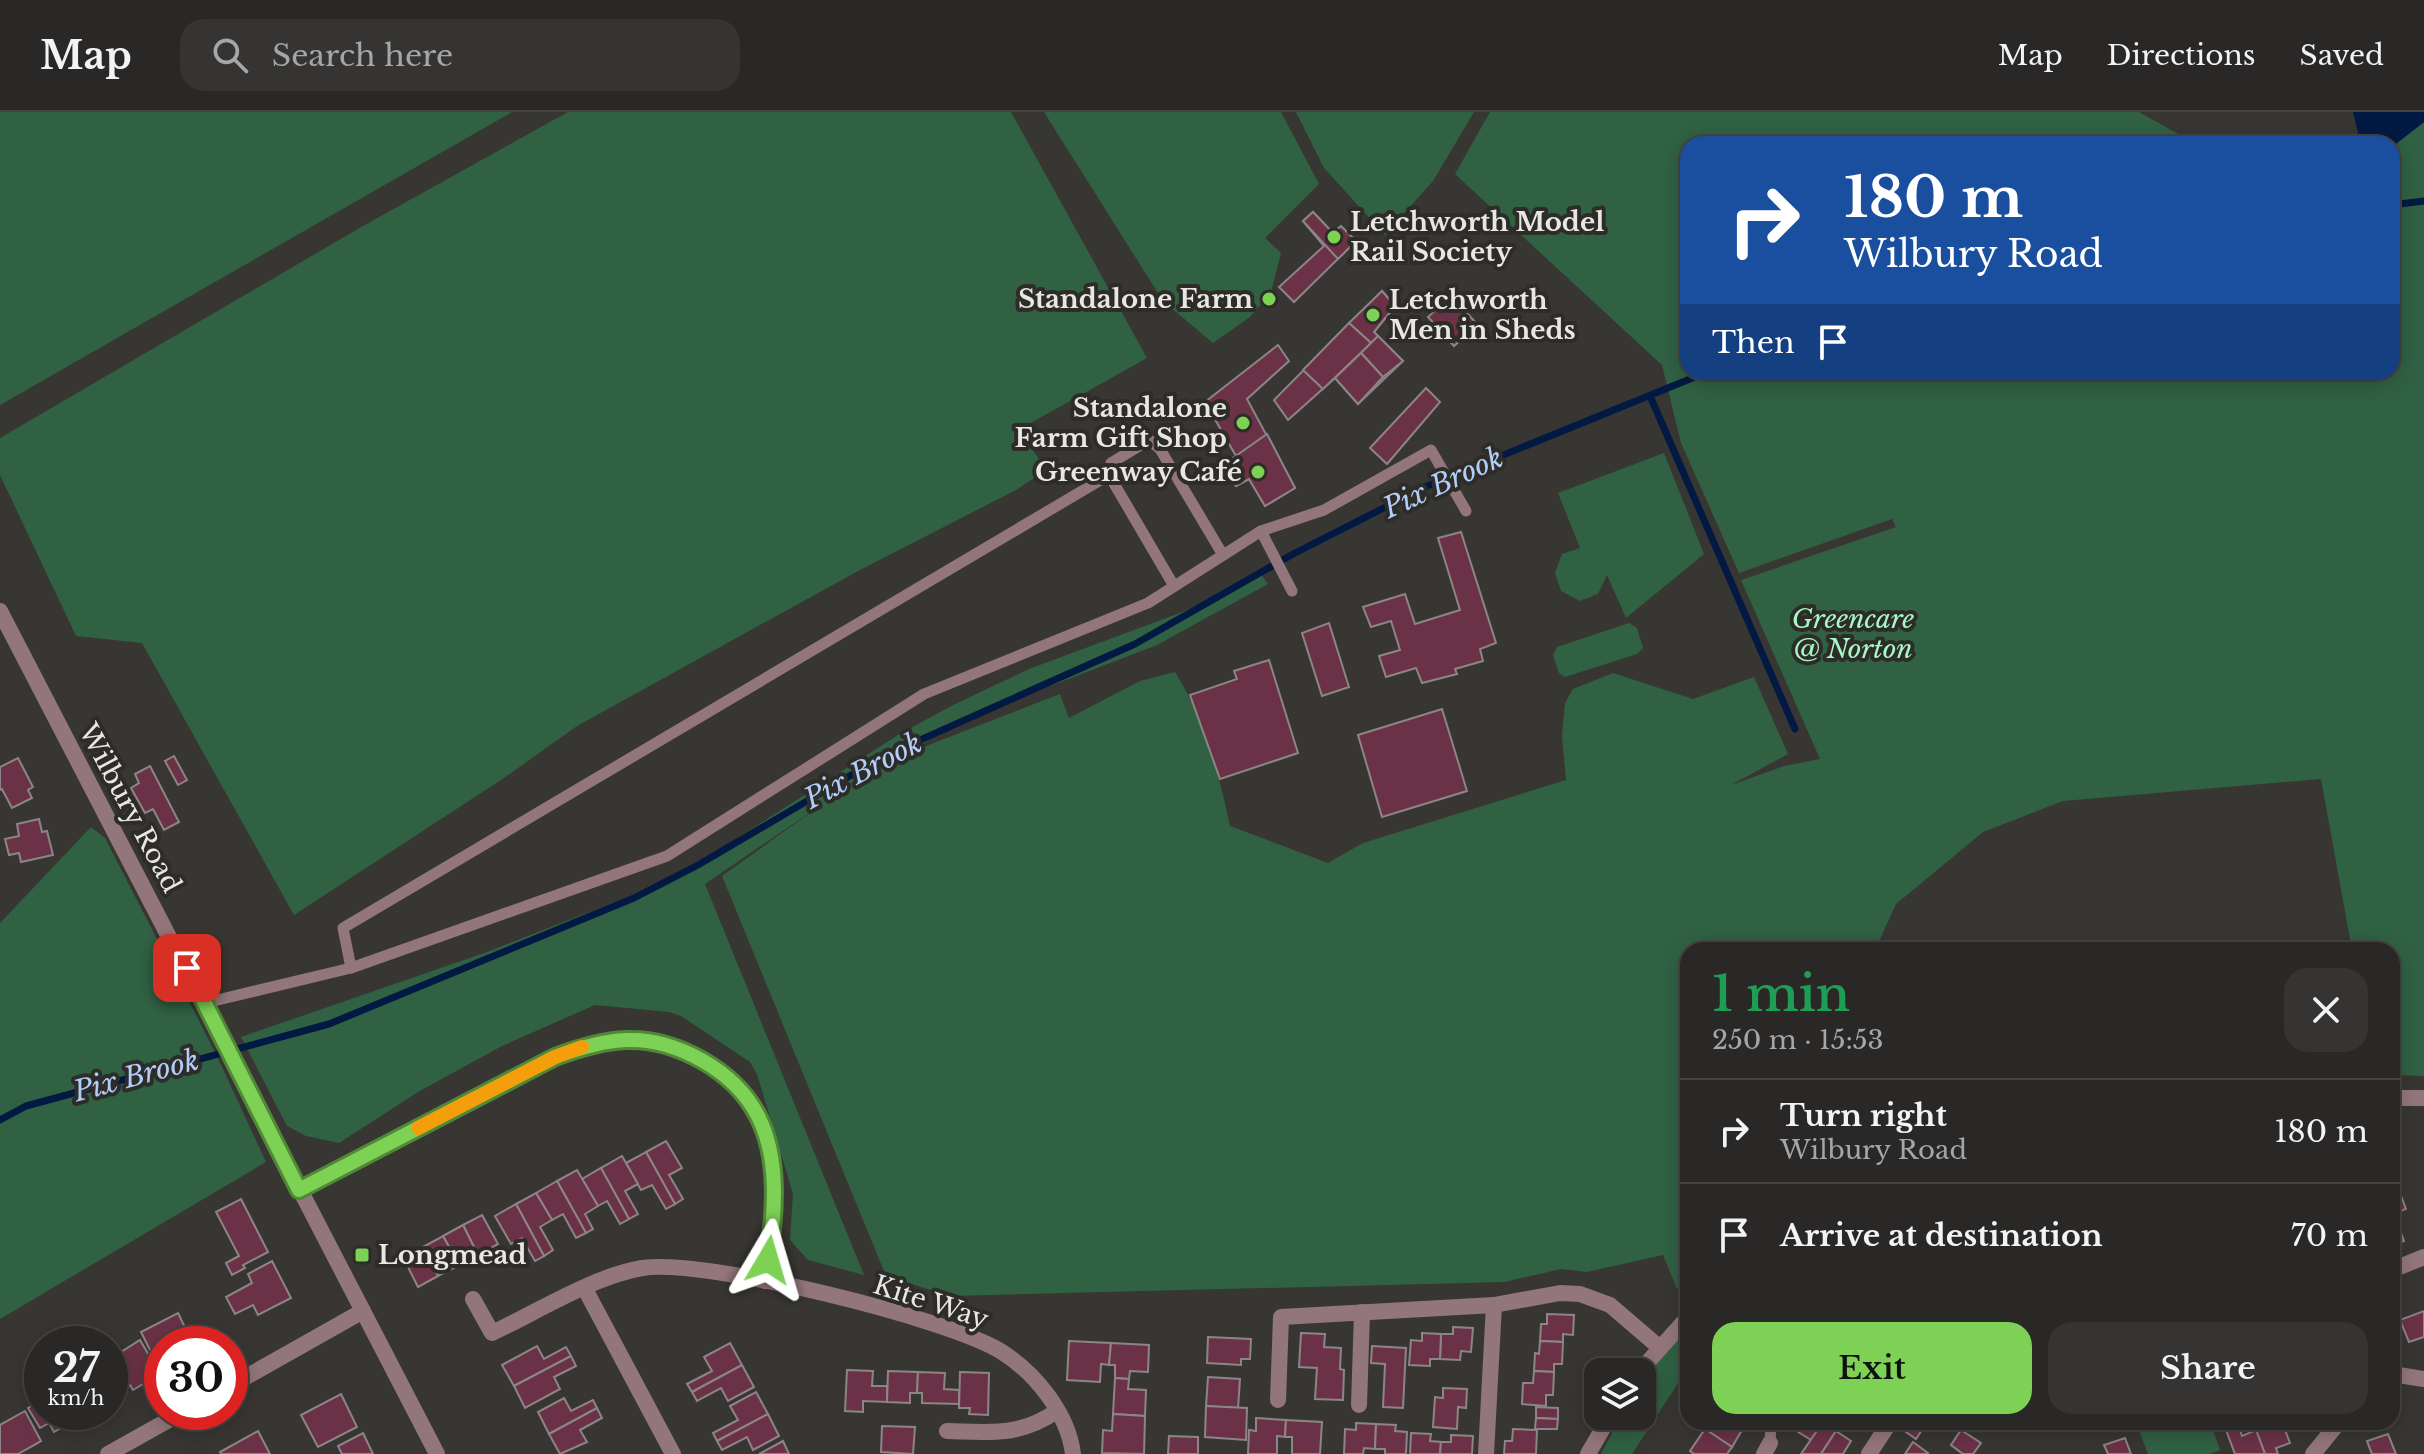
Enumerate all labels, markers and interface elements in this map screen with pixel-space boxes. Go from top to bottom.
search box [180,19,740,91]
text: Map [40,32,132,79]
icon: search [208,33,252,77]
text: Search here [272,37,453,74]
text: Map [1998,38,2063,73]
text: Directions [2107,38,2256,73]
text: Saved [2300,38,2384,73]
text: 180 m [1844,163,2023,232]
icon: right [1712,168,1816,272]
place label: Letchworth Model Rail Society [1350,206,1604,268]
marker: Letchworth Model Rail Society [1325,228,1343,246]
text: Wilbury Road [1844,232,2103,277]
place label: Standalone Farm [1018,283,1253,315]
place label: Letchworth Men in Sheds [1389,284,1576,346]
marker: Standalone Farm [1260,290,1278,308]
marker: Letchworth Men in Sheds [1364,306,1382,324]
icon: arrive [1811,320,1855,364]
text: Then [1712,324,1795,361]
place label: Standalone Farm Gift Shop [1015,392,1227,454]
marker: Standalone Farm Gift Shop [1234,414,1252,432]
water label: Pix Brook [1376,440,1509,526]
place label: Greenway Café [1035,456,1242,488]
marker: Greenway Café [1249,463,1267,481]
park label: Greencare @ Norton [1792,603,1914,665]
street label: Wilbury Road [72,717,188,898]
water label: Pix Brook [797,725,928,817]
pin [153,934,221,1002]
icon: arrive [165,946,209,990]
text: 1 min [1712,964,1850,1024]
button: close [2284,968,2368,1052]
text: 250 m · 15:53 [1712,1024,1884,1056]
water label: Pix Brook [68,1042,203,1110]
text: Turn right [1780,1097,1947,1134]
icon: right [1712,1109,1756,1153]
text: 180 m [2274,1113,2368,1150]
text: Wilbury Road [1780,1134,1967,1166]
icon: arrive [1712,1213,1756,1257]
text: Arrive at destination [1780,1217,2103,1254]
text: 70 m [2291,1217,2368,1254]
position arrow [726,1218,810,1302]
place label: Longmead [378,1239,527,1271]
marker: Longmead [353,1246,371,1264]
street label: Kite Way [869,1268,993,1336]
button: Exit [1712,1322,2032,1414]
button: Share [2048,1322,2368,1414]
speed limit sign: 30 [144,1326,248,1430]
text: 27 [53,1343,99,1393]
map controls [1584,1358,1656,1430]
button: layers [1584,1358,1656,1430]
text: km/h [48,1386,104,1410]

